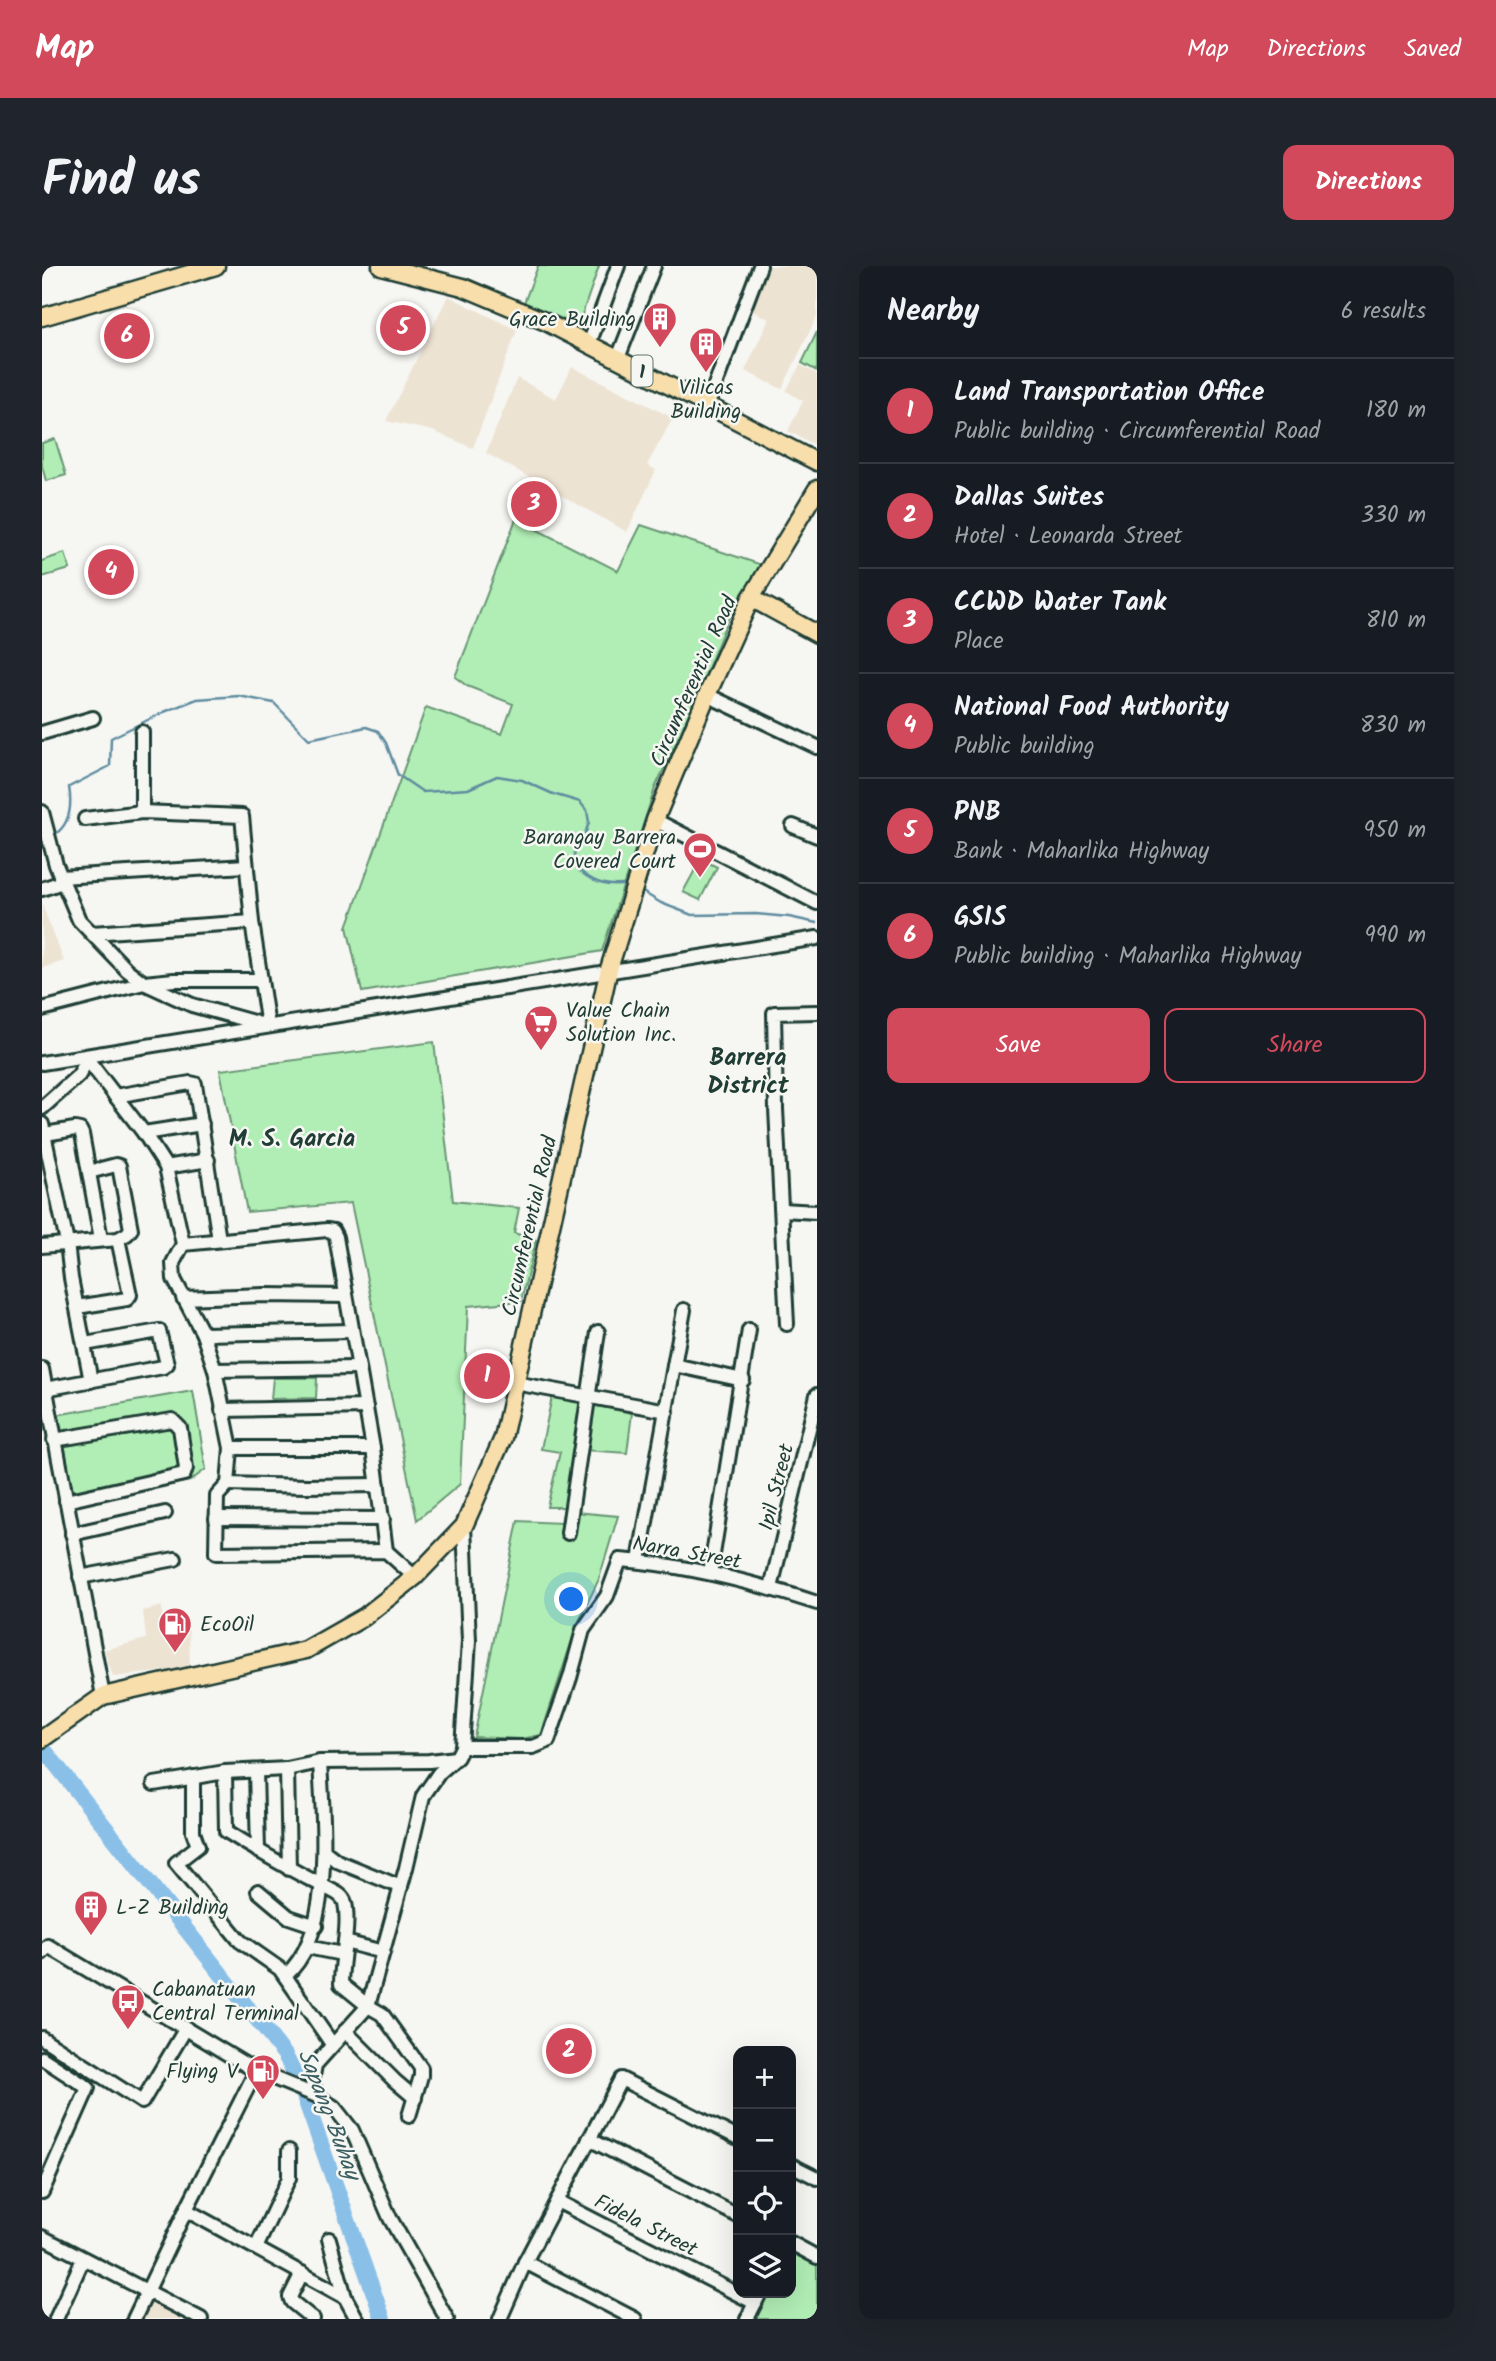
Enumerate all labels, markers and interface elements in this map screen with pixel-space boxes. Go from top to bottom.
text: Map [35,23,95,76]
text: Map [1187,30,1229,69]
text: Directions [1267,30,1366,69]
text: Saved [1404,30,1461,69]
text: Find us [42,143,200,221]
button: Directions [1283,145,1454,220]
text: Nearby [887,288,979,336]
text: 6 results [1341,294,1426,330]
building icon: Grace Building [641,300,679,349]
pin: 5 [380,302,426,354]
place label: Grace Building [509,304,636,337]
pin: 6 [104,310,150,362]
building icon: Vilicas Building [687,325,725,374]
road number: 1 [632,356,652,386]
place label: Vilicas Building [671,372,741,429]
text: Land Transportation Office [954,372,1265,414]
text: 1 [907,393,913,429]
text: 180 m [1366,393,1426,429]
text: Public building · Circumferential Road [954,414,1320,450]
text: Dallas Suites [954,477,1104,519]
pin: 3 [511,478,557,530]
text: 2 [903,498,917,534]
text: 330 m [1361,498,1426,534]
text: Hotel · Leonarda Street [954,519,1182,555]
pin: 4 [88,546,134,598]
text: CCWD Water Tank [954,582,1166,624]
street label: Circumferential Road [642,590,747,772]
text: 3 [904,603,916,639]
text: 810 m [1366,603,1426,639]
text: Place [954,624,1004,660]
text: National Food Authority [954,687,1229,729]
text: 4 [904,708,916,744]
text: 830 m [1360,708,1426,744]
text: Public building [954,729,1095,765]
text: PNB [954,792,1001,834]
text: 5 [904,813,916,849]
text: 950 m [1363,813,1426,849]
place label: Barangay Barrera Covered Court [523,822,677,879]
sports icon: Barangay Barrera Covered Court [681,830,719,879]
text: Bank · Maharlika Highway [954,834,1209,870]
text: GSIS [954,897,1006,939]
text: 6 [904,918,916,954]
text: 990 m [1365,918,1426,954]
text: Public building · Maharlika Highway [954,939,1301,975]
place label: Value Chain Solution Inc. [566,995,676,1052]
supermarket icon: Value Chain Solution Inc. [522,1003,560,1052]
button: Save [887,1008,1150,1083]
button: Share [1164,1008,1426,1083]
district label: Barrera District [707,1039,790,1106]
district label: M. S. Garcia [229,1120,355,1159]
street label: Circumferential Road [494,1132,567,1320]
pin: 1 [464,1350,510,1402]
street label: Ipil Street [751,1440,804,1534]
street label: Narra Street [630,1528,744,1579]
your location [554,1582,588,1616]
fuel station icon: EcoOil [156,1605,194,1654]
place label: EcoOil [200,1609,254,1642]
building icon: L-Z Building [72,1888,110,1937]
place label: L-Z Building [116,1892,229,1925]
place label: Cabanatuan Central Terminal [152,1974,299,2031]
bus stop icon: Cabanatuan Central Terminal [109,1982,147,2031]
pin: 2 [546,2025,592,2077]
water label: Sapang Buhay [287,2044,371,2188]
map controls [733,2046,796,2298]
button: + [733,2046,796,2109]
fuel station icon: Flying V [244,2052,282,2101]
place label: Flying V [166,2056,240,2089]
button: − [733,2109,796,2172]
button: locate [733,2172,796,2235]
street label: Fidela Street [588,2186,704,2267]
button: layers [733,2235,796,2298]

